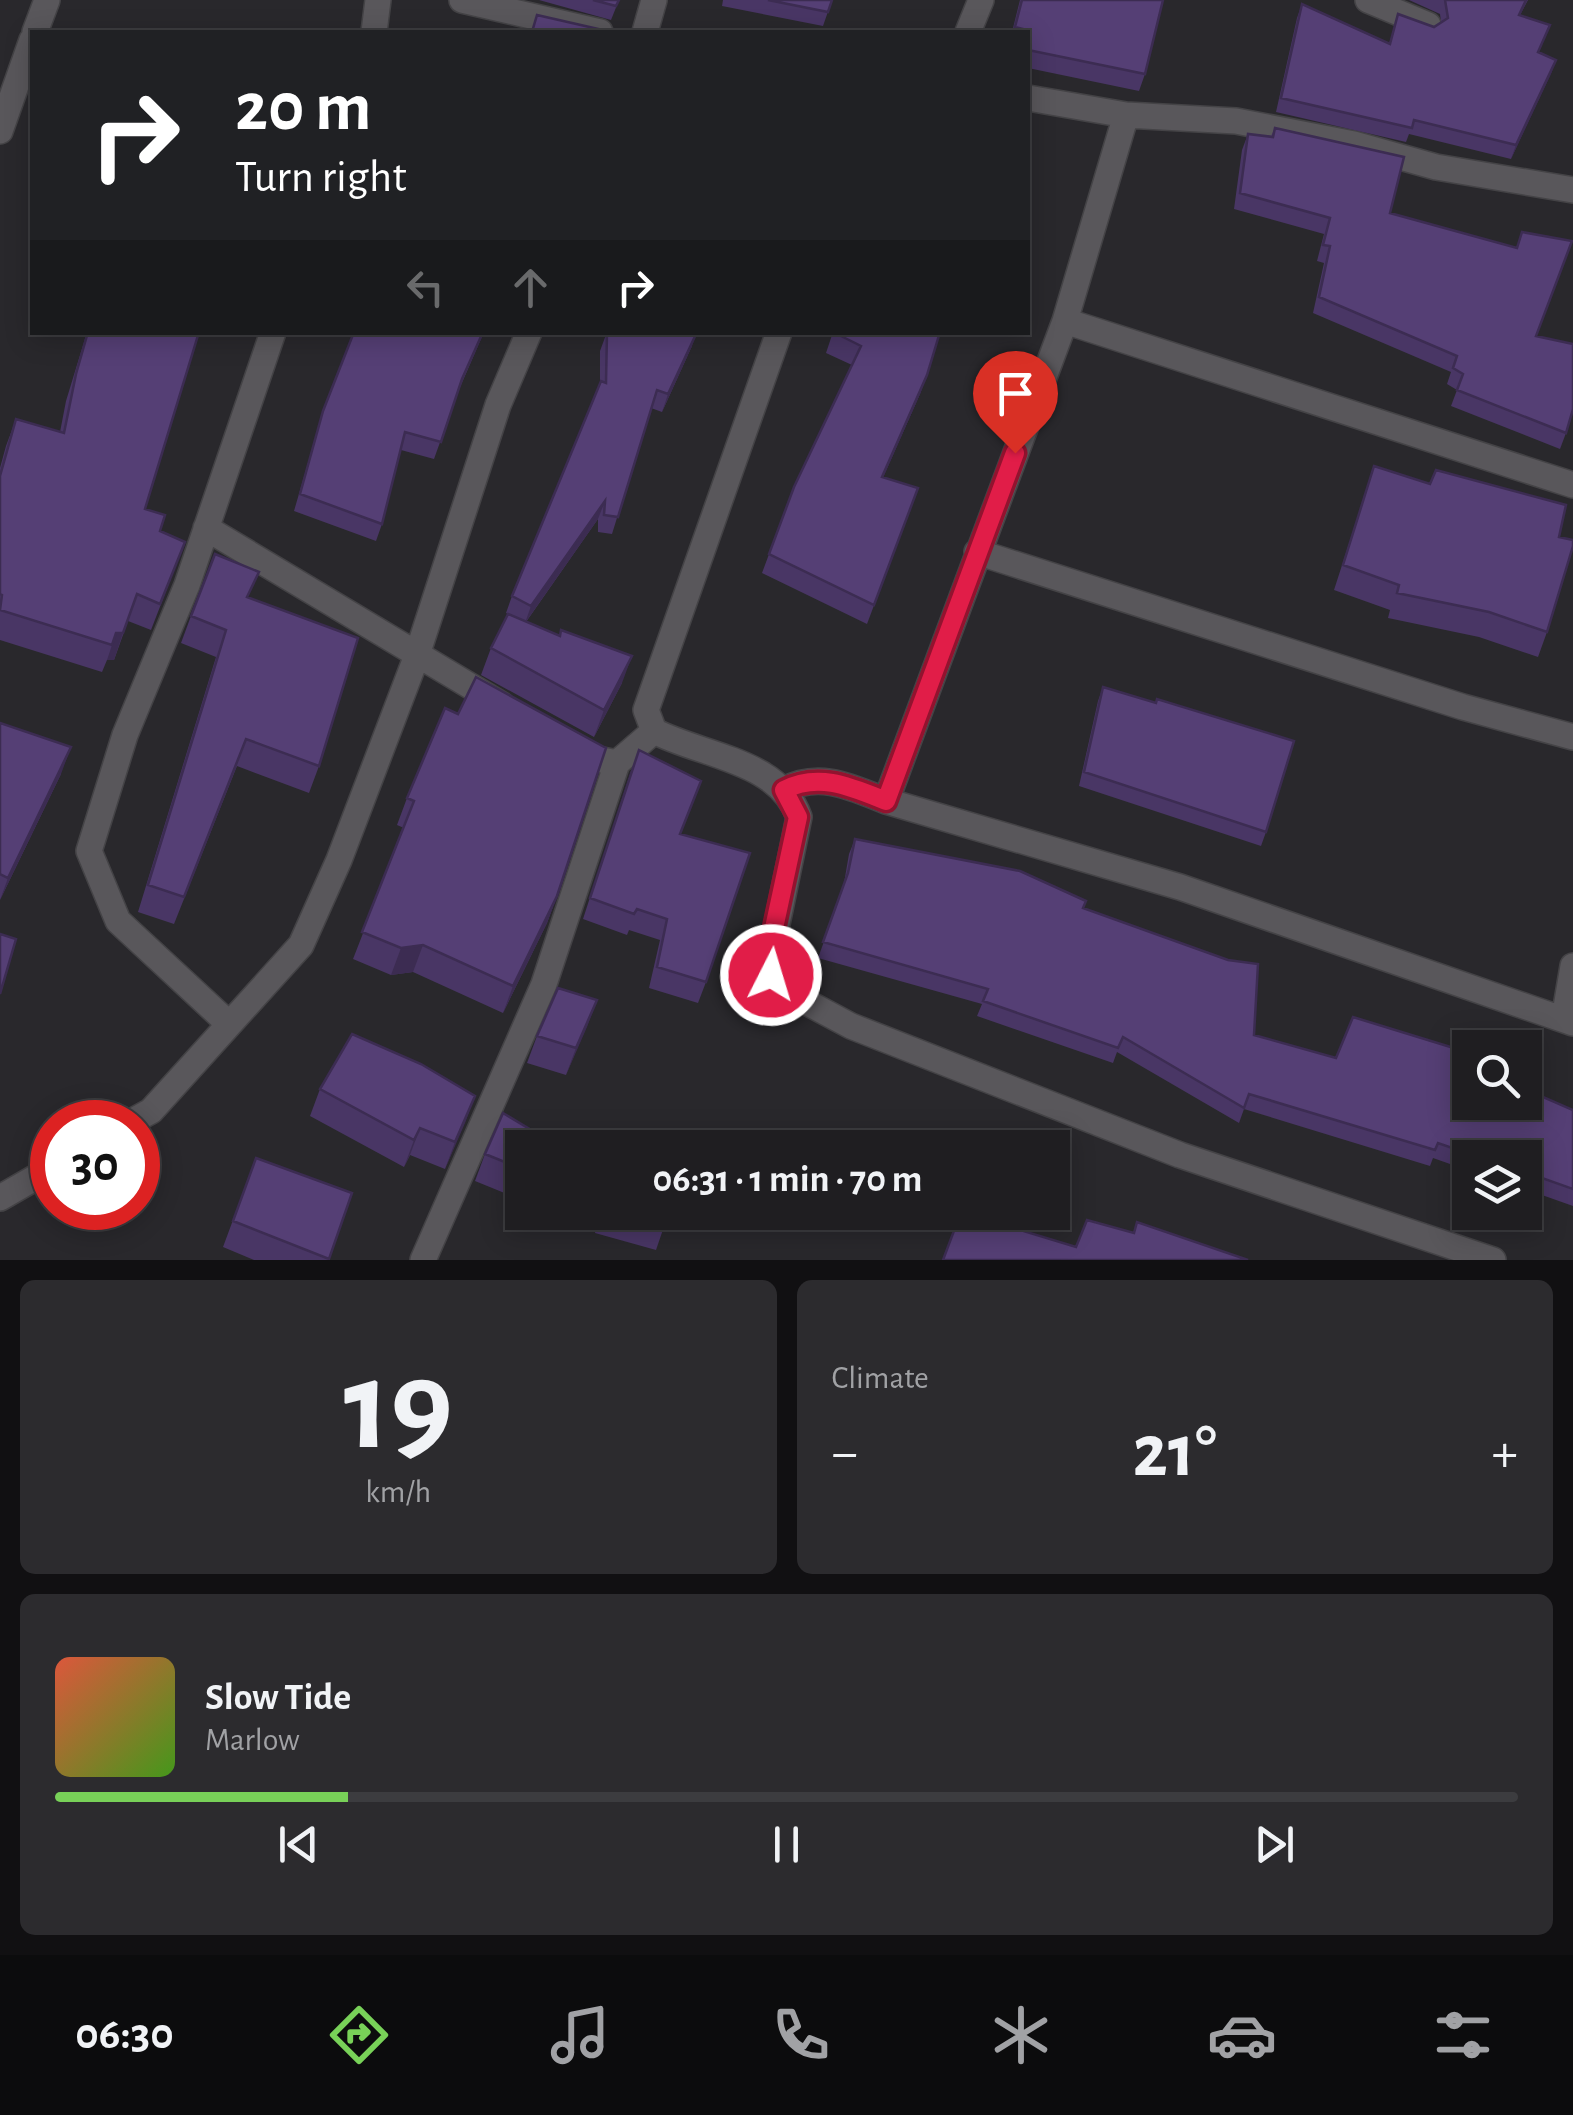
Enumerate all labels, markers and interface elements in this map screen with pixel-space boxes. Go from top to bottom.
icon: right [70,70,200,200]
text: 20 m [235,73,372,143]
text: Turn right [235,155,407,200]
icon: left [398,260,453,315]
icon: ahead [503,260,558,315]
icon: right [608,260,663,315]
pin [973,351,1058,454]
icon: arrive [988,366,1043,421]
position arrow [719,923,823,1027]
map controls [1452,1030,1542,1230]
button: search [1452,1030,1542,1120]
speed limit sign: 30 [30,1100,160,1230]
button: layers [1452,1140,1542,1230]
text: 06:31 · 1 min · 70 m [653,1161,923,1199]
text: 19 [343,1343,453,1473]
text: Climate [832,1362,929,1394]
text: 21° [1133,1415,1217,1490]
text: − [832,1426,858,1481]
text: + [1492,1426,1518,1481]
text: km/h [365,1476,431,1508]
text: Slow Tide [205,1679,351,1717]
text: Marlow [205,1724,300,1756]
icon: previous [271,1817,326,1872]
icon: pause [759,1817,814,1872]
icon: next [1247,1817,1302,1872]
icon: directions [324,2000,394,2070]
icon: music [545,2000,615,2070]
icon: phone [766,2000,836,2070]
icon: climate [986,2000,1056,2070]
icon: car [1207,2000,1277,2070]
icon: filters [1428,2000,1498,2070]
text: 06:30 [75,2012,174,2057]

